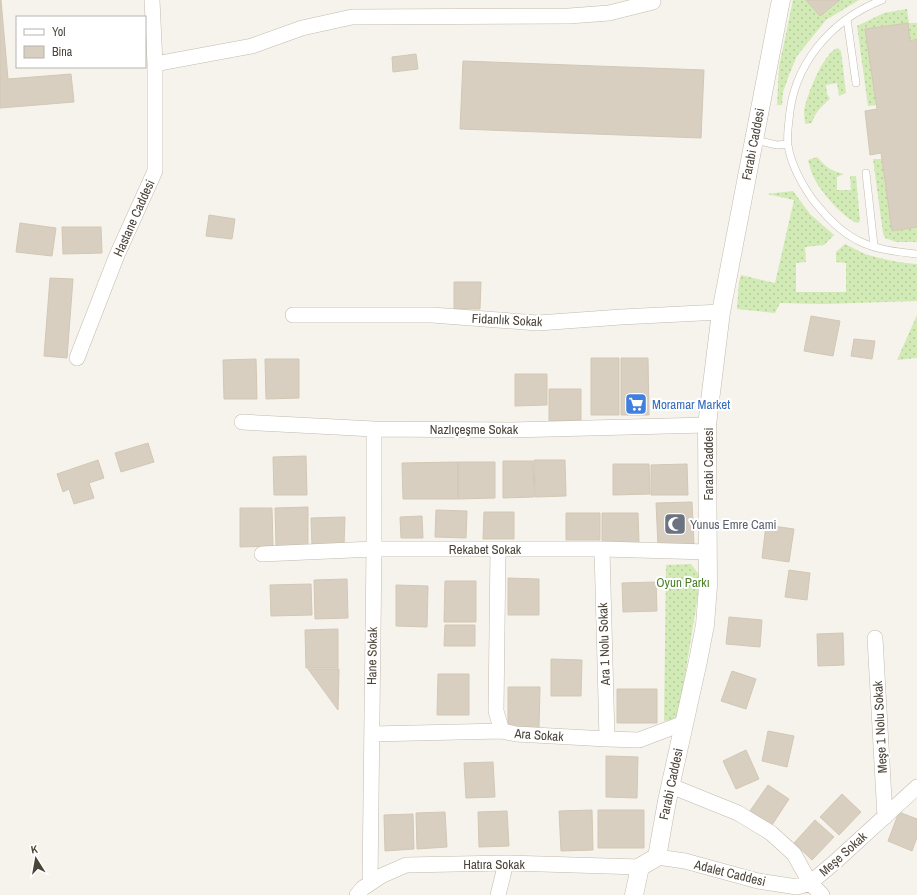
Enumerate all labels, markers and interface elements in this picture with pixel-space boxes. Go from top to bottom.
legend [16,16,146,68]
text: Yol [52,24,65,40]
text: Bina [52,44,73,60]
street label: Farabi Caddesi [738,107,768,181]
street label: Hastane Caddesi [109,177,159,259]
street label: Fidanlık Sokak [471,310,543,330]
supermarket icon: Moramar Market [623,391,649,417]
place label: Moramar Market [652,396,730,413]
street label: Nazlıçeşme Sokak [430,421,519,438]
street label: Farabi Caddesi [700,427,717,500]
mosque icon: Yunus Emre Cami [662,511,688,537]
place label: Yunus Emre Cami [690,516,777,533]
street label: Rekabet Sokak [449,541,522,558]
park label: Oyun Parkı [656,574,710,591]
street label: Ara 1 Nolu Sokak [594,602,614,687]
street label: Hane Sokak [363,626,381,685]
street label: Meşe 1 Nolu Sokak [869,680,891,774]
street label: Ara Sokak [513,725,565,745]
street label: Farabi Caddesi [655,747,687,821]
street label: Meşe Sokak [816,828,871,880]
north arrow [16,839,56,879]
text: K [30,842,39,857]
street label: Hatıra Sokak [463,856,525,873]
street label: Adalet Caddesi [692,856,767,890]

